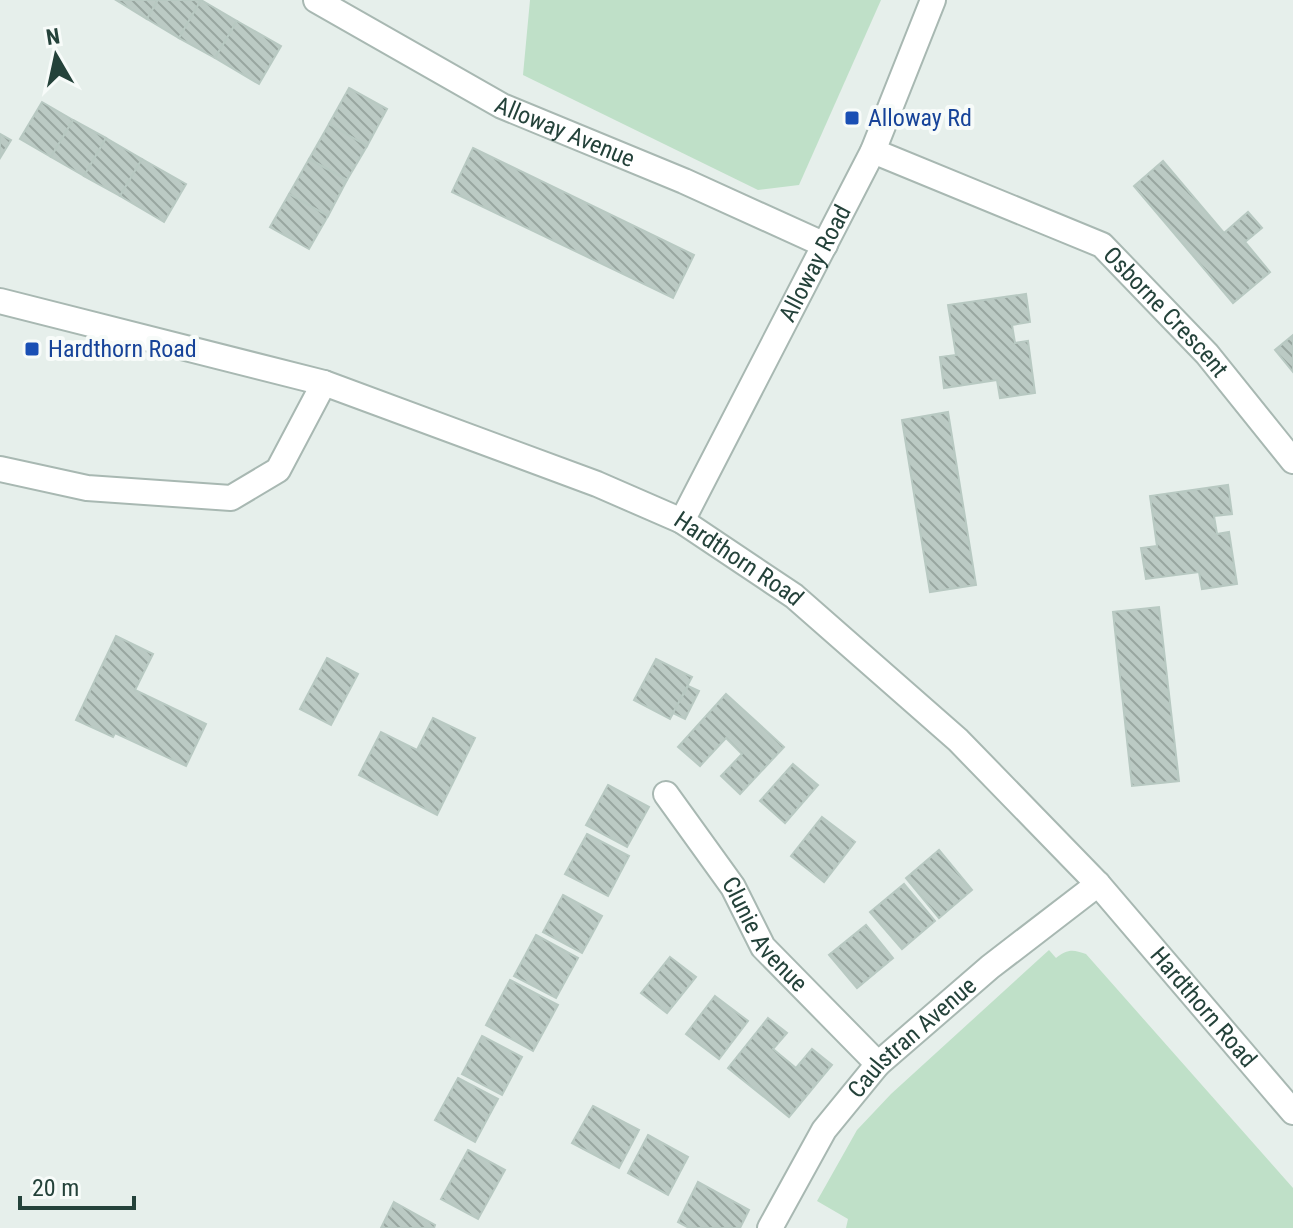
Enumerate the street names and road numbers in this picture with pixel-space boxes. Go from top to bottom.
street label: Alloway Avenue [491,91,639,173]
street label: Alloway Road [773,200,857,326]
street label: Osborne Crescent [1097,241,1234,383]
street label: Hardthorn Road [669,506,809,612]
street label: Clunie Avenue [716,871,813,998]
street label: Hardthorn Road [1144,942,1262,1073]
street label: Caulstran Avenue [842,971,982,1104]

